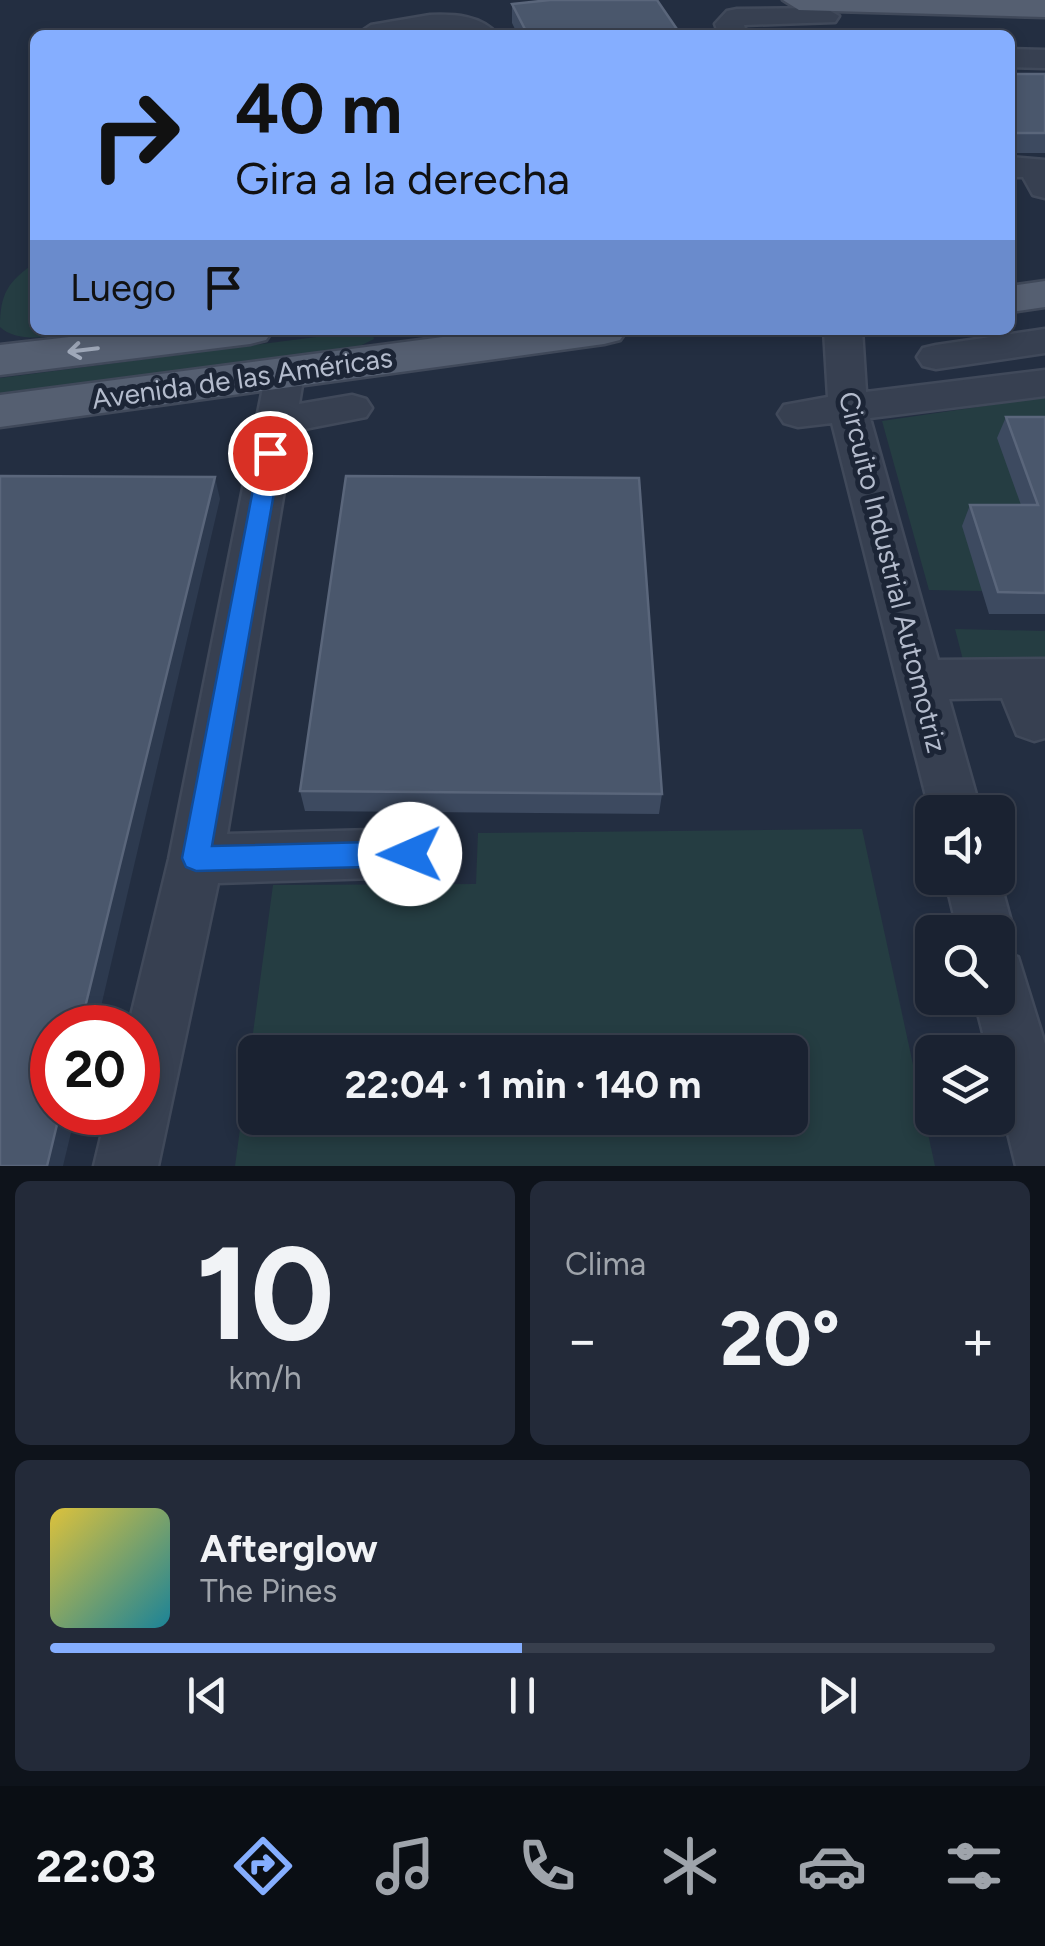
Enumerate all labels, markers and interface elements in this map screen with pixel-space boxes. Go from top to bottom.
text: 40 m [235,66,402,151]
icon: right [70,70,200,200]
text: Gira a la derecha [235,151,570,205]
icon: arrive [196,260,251,315]
text: Luego [70,265,176,311]
street label: Avenida de las Américas [89,340,395,416]
one-way arrow [68,341,100,360]
street label: Circuito Industrial Automotriz [832,388,954,756]
pin [228,411,313,496]
icon: arrive [243,426,298,481]
map controls [915,795,1015,1135]
button: sound [915,795,1015,895]
position arrow [358,802,462,906]
button: search [915,915,1015,1015]
speed limit sign: 20 [30,1005,160,1135]
button: layers [915,1035,1015,1135]
text: 22:04 · 1 min · 140 m [345,1062,701,1108]
text: 10 [195,1216,335,1372]
text: Clima [565,1245,646,1283]
text: 20° [720,1294,840,1384]
text: − [565,1307,599,1373]
text: + [961,1307,995,1373]
text: km/h [228,1359,302,1397]
text: Afterglow [200,1526,378,1572]
text: The Pines [200,1572,337,1610]
icon: previous [180,1668,235,1723]
icon: pause [495,1668,550,1723]
icon: next [810,1668,865,1723]
icon: directions [228,1831,298,1901]
icon: music [370,1831,440,1901]
icon: phone [512,1831,582,1901]
icon: climate [655,1831,725,1901]
icon: car [797,1831,867,1901]
icon: filters [939,1831,1009,1901]
text: 22:03 [36,1839,156,1893]

